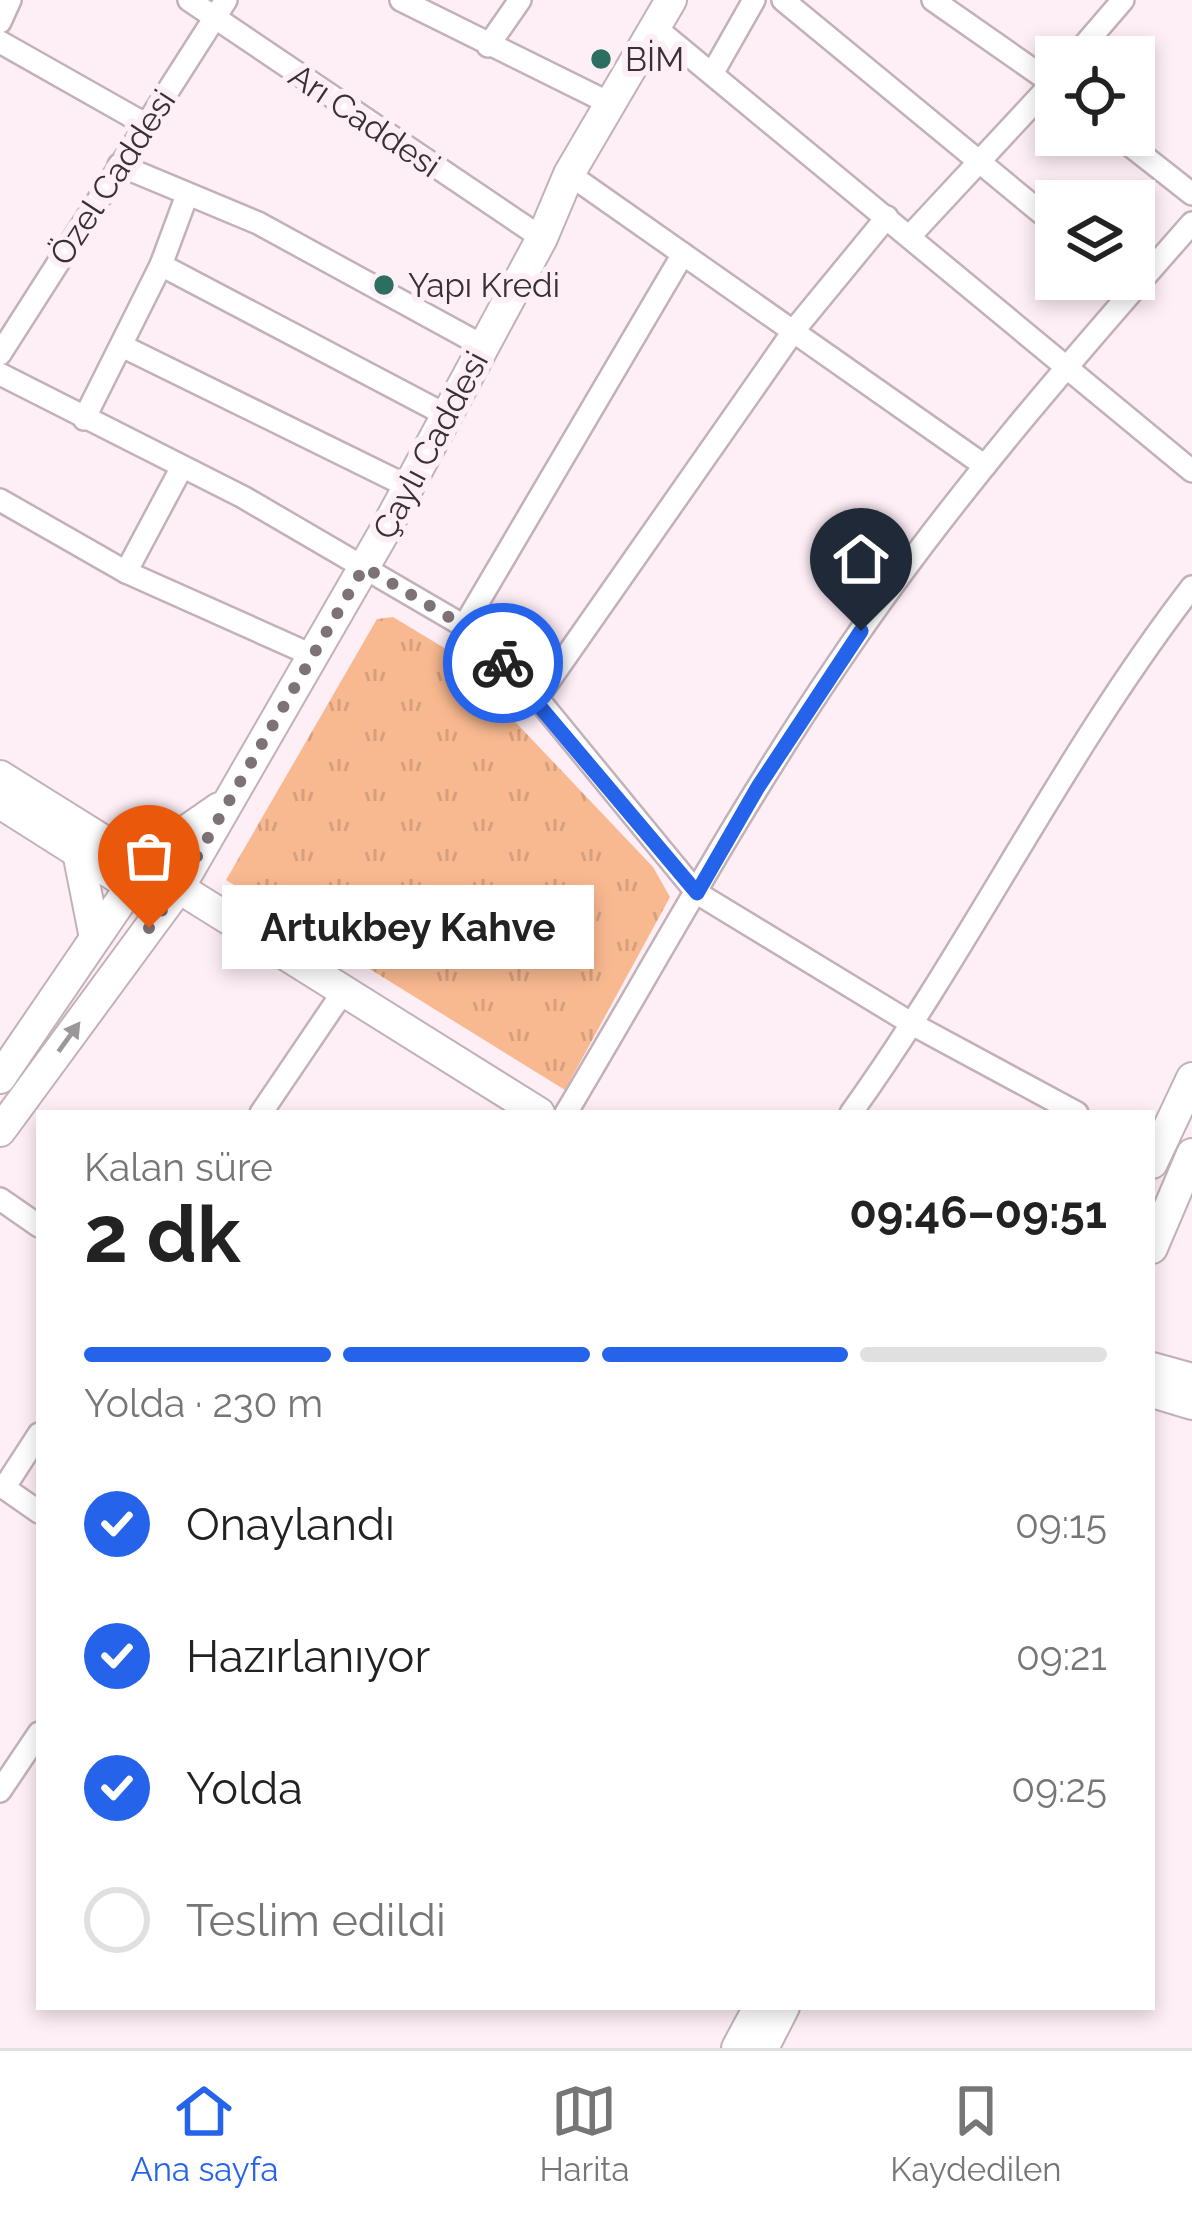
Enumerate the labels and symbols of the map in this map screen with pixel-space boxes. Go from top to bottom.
place label: BİM [625,39,684,79]
marker: BİM [588,46,614,72]
street label: Arı Caddesi [282,56,448,185]
street label: Özel Caddesi [41,82,183,272]
place label: Yapı Kredi [408,266,560,305]
marker: Yapı Kredi [371,272,397,298]
street label: Çaylı Caddesi [365,345,496,546]
pin [810,508,912,631]
courier [443,603,563,723]
pin [98,805,200,928]
callout: Artukbey Kahve [221,886,593,970]
one-way arrow [57,1021,80,1053]

